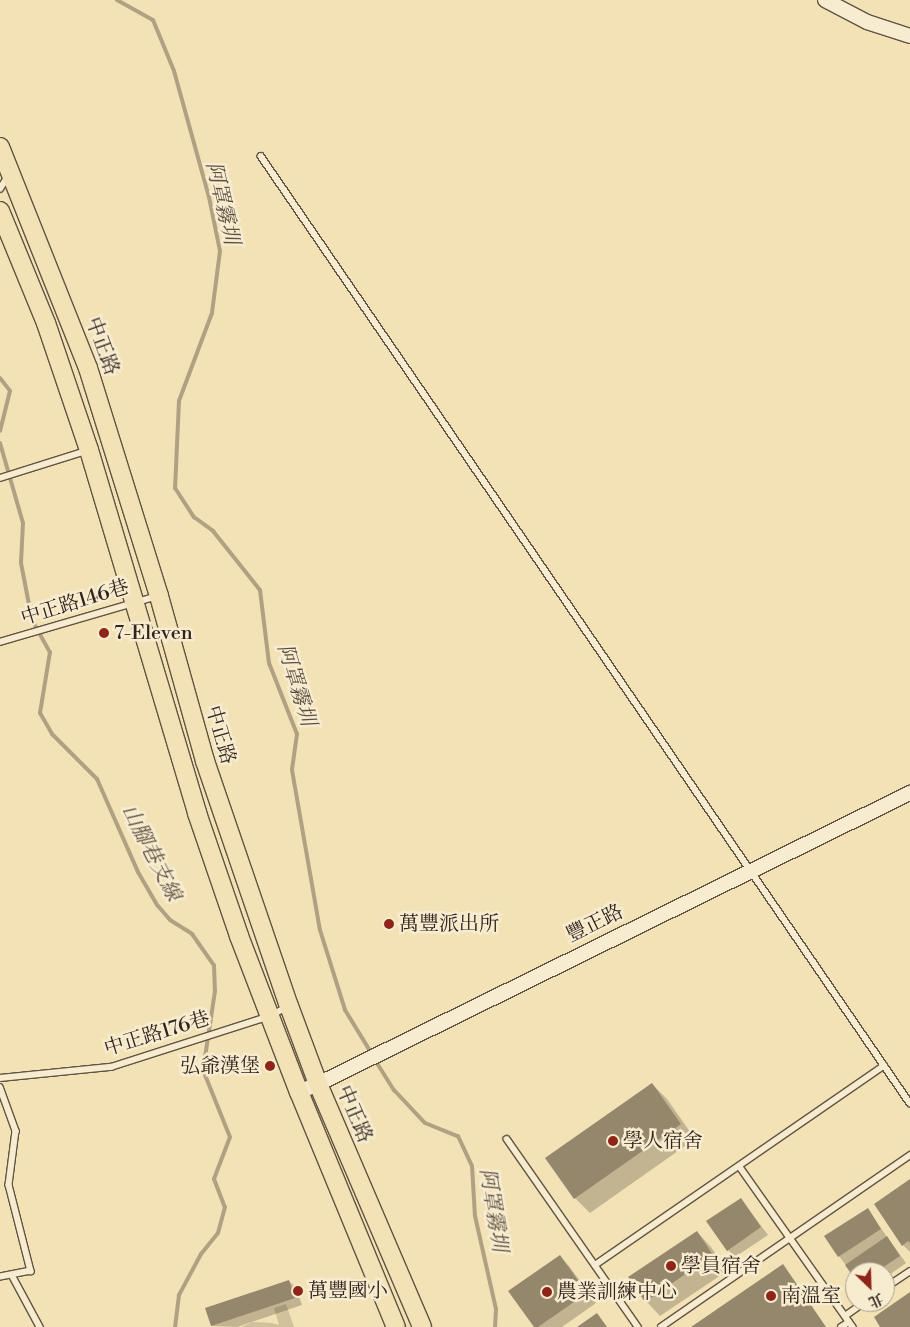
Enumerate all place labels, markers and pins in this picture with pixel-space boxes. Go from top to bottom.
place label: 7-Eleven [114,621,193,645]
marker: 7-Eleven [98,627,110,639]
place label: 萬豐派出所 [399,912,499,936]
marker: 萬豐派出所 [383,918,395,930]
place label: 弘爺漢堡 [180,1054,260,1078]
marker: 弘爺漢堡 [264,1060,276,1072]
place label: 學人宿舍 [623,1129,703,1153]
marker: 學人宿舍 [607,1135,619,1147]
place label: 學員宿舍 [681,1254,761,1278]
marker: 學員宿舍 [665,1260,677,1272]
place label: 萬豐國小 [308,1279,388,1303]
place label: 農業訓練中心 [557,1280,677,1304]
place label: 南溫室 [781,1284,841,1308]
marker: 萬豐國小 [292,1285,304,1297]
marker: 農業訓練中心 [541,1286,553,1298]
marker: 南溫室 [765,1290,777,1302]

